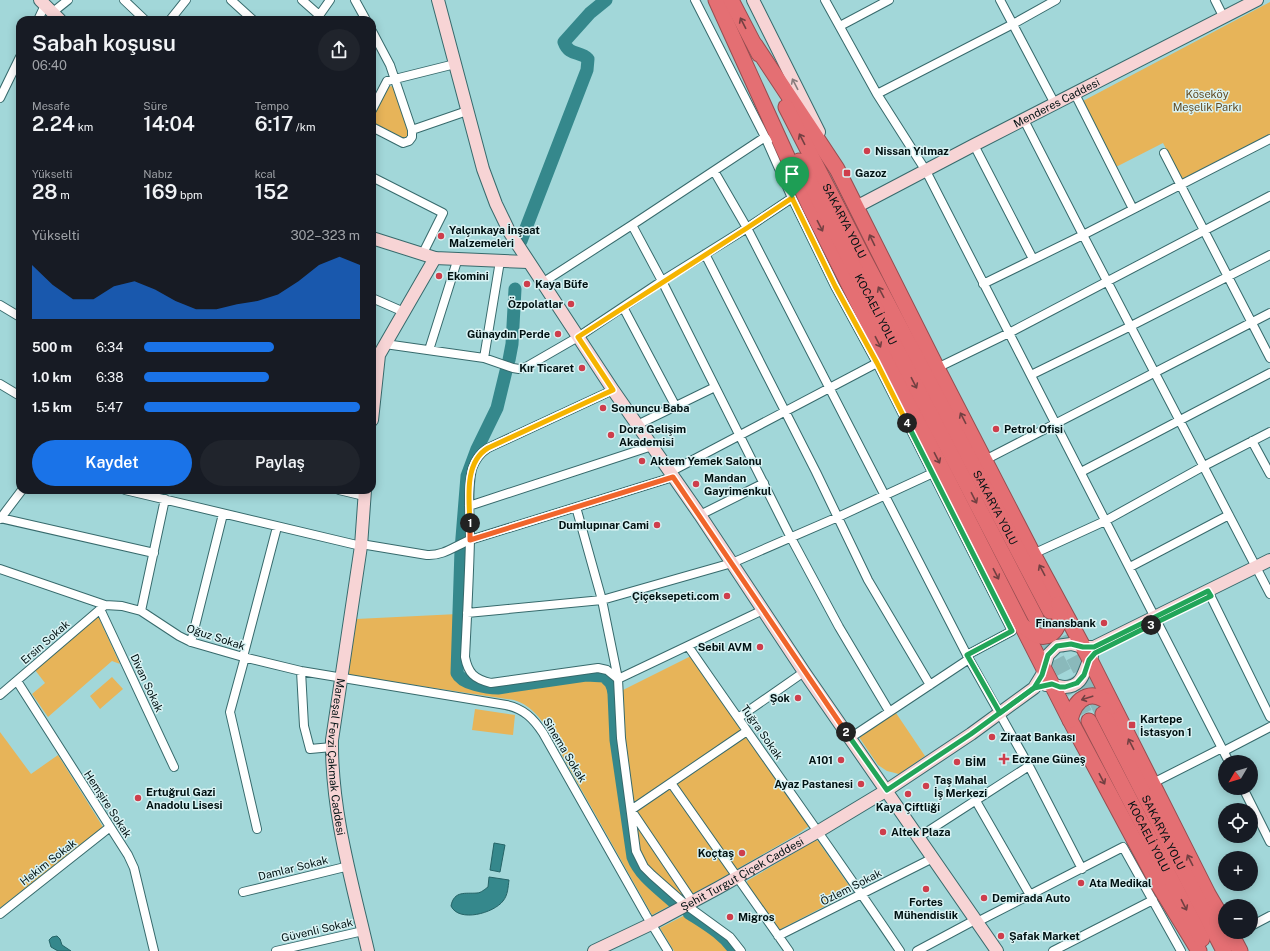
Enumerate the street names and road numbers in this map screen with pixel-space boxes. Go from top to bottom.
street label: Menderes Caddesi [1012,76,1101,130]
street label: SAKARYA YOLU [820,181,869,260]
street label: KOCAELİ YOLU [853,272,899,347]
street label: SAKARYA YOLU [971,468,1020,547]
street label: Ersin Sokak [18,618,72,666]
street label: Oğuz Sokak [185,622,247,652]
street label: Divan Sokak [128,652,166,714]
street label: Mareşal Fevzi Çakmak Caddesi [325,677,347,836]
street label: Tuğra Sokak [739,702,785,762]
street label: Sinema Sokak [541,716,589,784]
street label: Hemşire Sokak [81,768,134,840]
street label: SAKARYA YOLU [1139,793,1188,872]
street label: KOCAELİ YOLU [1126,799,1172,874]
street label: Şehit Turgut Çiçek Caddesi [679,835,806,914]
street label: Hekim Sokak [18,836,78,888]
street label: Damlar Sokak [257,854,329,882]
street label: Özlem Sokak [818,866,883,907]
street label: Güvenli Sokak [280,916,354,944]

